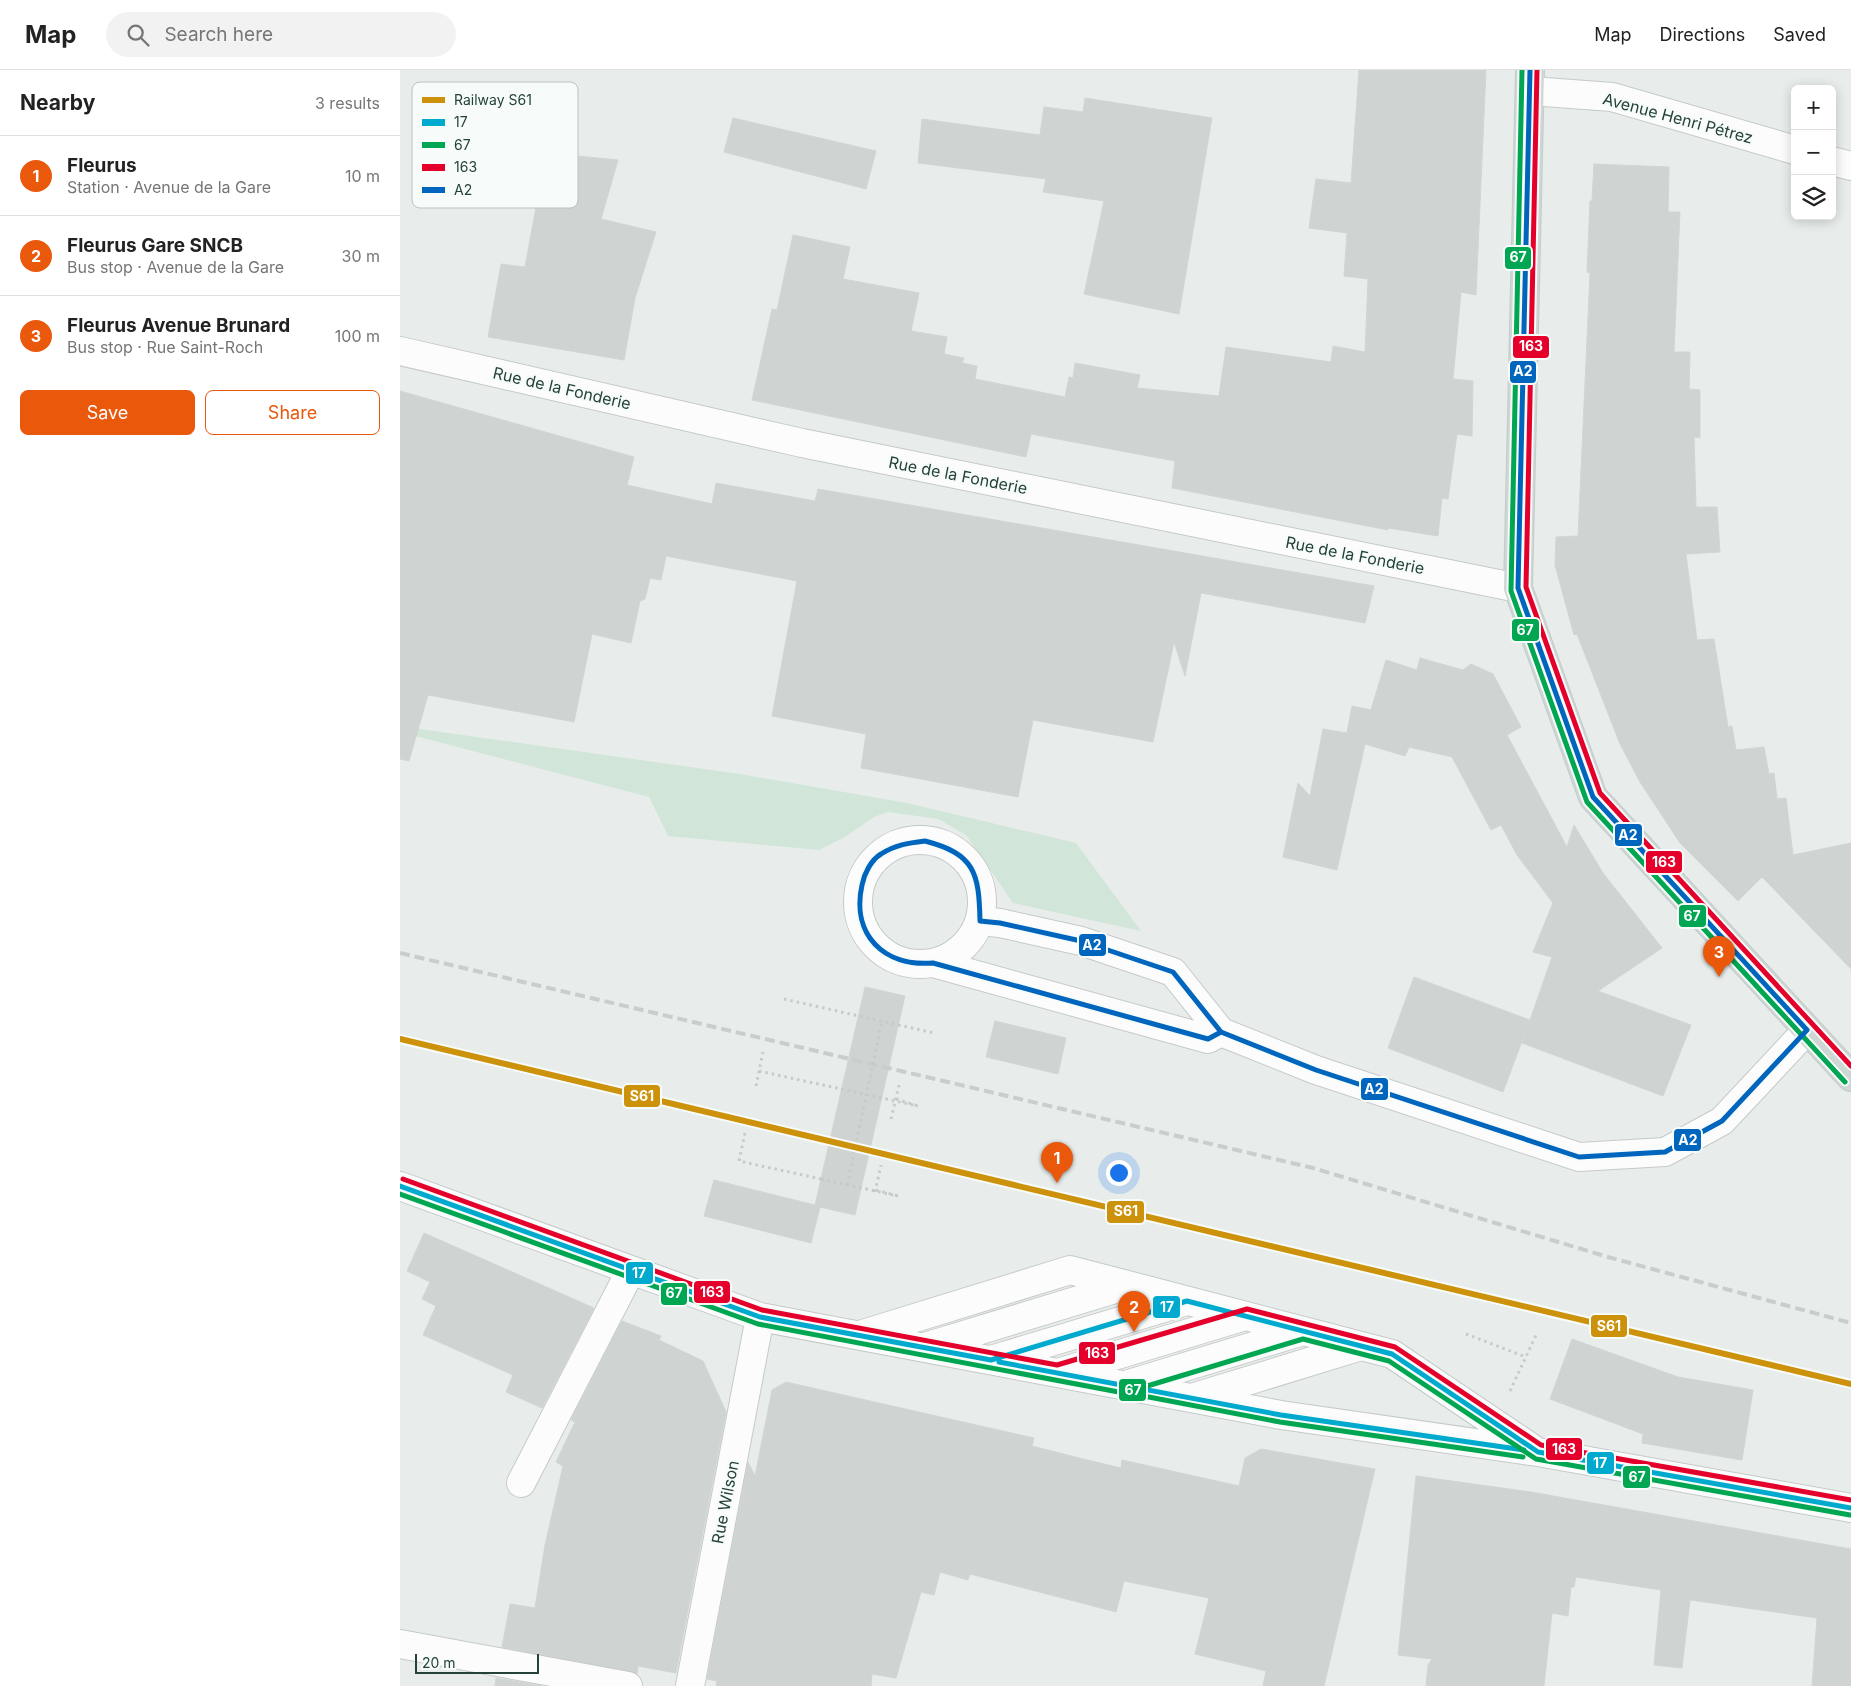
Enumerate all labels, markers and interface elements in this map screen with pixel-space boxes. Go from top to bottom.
search box [106,12,456,57]
text: Map [25,20,76,49]
icon: search [124,21,152,49]
text: Search here [164,23,273,46]
text: Map [1594,24,1632,45]
text: Directions [1660,24,1745,45]
text: Saved [1773,24,1826,45]
legend [412,82,578,208]
map controls [1791,85,1836,220]
button: + [1791,85,1836,130]
street label: Avenue Henri Pétrez [1601,88,1755,148]
text: Nearby [20,90,95,115]
text: Railway S61 [454,91,532,108]
text: 3 results [315,93,380,113]
text: 17 [454,113,468,130]
button: − [1791,130,1836,175]
text: 67 [454,136,471,153]
text: Fleurus [67,154,137,177]
text: 163 [454,158,477,175]
text: 1 [33,166,39,186]
text: 10 m [345,166,380,186]
button: layers [1791,175,1836,220]
text: Station · Avenue de la Gare [67,177,271,197]
text: A2 [454,181,472,198]
text: Fleurus Gare SNCB [67,234,243,257]
text: 2 [31,246,41,266]
text: 30 m [342,246,380,266]
line badge: 67 [1504,246,1532,270]
text: 67 [1509,248,1527,265]
text: Bus stop · Avenue de la Gare [67,257,284,277]
text: Fleurus Avenue Brunard [67,314,290,337]
text: 3 [31,326,41,346]
text: 100 m [335,326,380,346]
line badge: 163 [1512,335,1550,359]
text: Bus stop · Rue Saint-Roch [67,337,263,357]
text: 163 [1519,337,1543,354]
line badge: A2 [1509,360,1537,384]
street label: Rue de la Fonderie [491,362,633,414]
text: A2 [1513,362,1533,379]
button: Save [20,390,195,435]
button: Share [205,390,380,435]
street label: Rue de la Fonderie [887,452,1029,498]
street label: Rue de la Fonderie [1284,532,1426,578]
line badge: 67 [1511,618,1540,642]
text: 67 [1516,621,1534,638]
line badge: A2 [1614,823,1643,847]
text: A2 [1618,826,1638,843]
line badge: 163 [1645,850,1683,874]
text: 163 [1652,853,1676,870]
line badge: 67 [1678,904,1707,928]
text: 67 [1683,907,1701,924]
line badge: A2 [1078,933,1107,957]
text: A2 [1082,936,1102,953]
pin: 3 [1703,936,1735,977]
line badge: A2 [1360,1077,1389,1101]
text: A2 [1364,1080,1384,1097]
line badge: S61 [623,1084,661,1108]
text: S61 [630,1087,654,1104]
line badge: A2 [1673,1128,1702,1152]
text: A2 [1678,1131,1698,1148]
pin: 1 [1041,1142,1073,1183]
your location [1106,1160,1132,1186]
line badge: S61 [1106,1200,1145,1224]
text: S61 [1114,1202,1138,1219]
line badge: 17 [625,1261,654,1285]
text: 17 [632,1264,646,1281]
line badge: 163 [693,1280,731,1304]
line badge: 67 [660,1282,688,1306]
text: 163 [700,1283,724,1300]
text: 67 [665,1284,683,1301]
pin: 2 [1118,1291,1150,1332]
line badge: 17 [1152,1295,1181,1319]
text: 17 [1160,1298,1174,1315]
line badge: S61 [1590,1314,1628,1338]
text: S61 [1597,1317,1621,1334]
line badge: 163 [1078,1341,1116,1365]
text: 163 [1085,1344,1109,1361]
line badge: 67 [1118,1378,1147,1402]
text: 67 [1124,1381,1142,1398]
line badge: 163 [1545,1437,1583,1461]
text: 163 [1552,1440,1576,1457]
line badge: 17 [1586,1451,1615,1475]
text: 17 [1593,1454,1607,1471]
street label: Rue Wilson [707,1459,743,1545]
line badge: 67 [1622,1465,1651,1489]
text: 67 [1628,1468,1646,1485]
scale bar [415,1651,539,1674]
text: 20 m [422,1654,456,1671]

